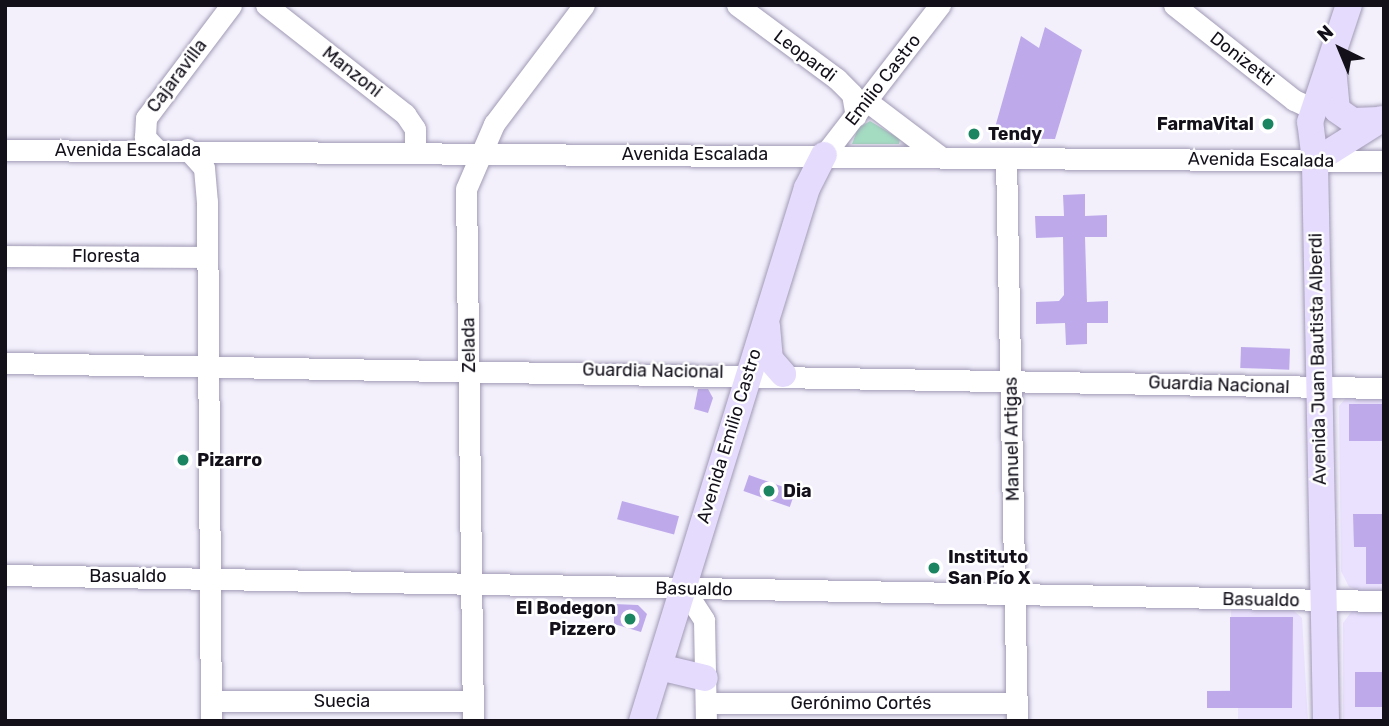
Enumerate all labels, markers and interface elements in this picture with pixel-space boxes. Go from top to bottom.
north arrow [1305,14,1375,84]
text: N [1312,20,1338,46]
street label: Leopardi [769,25,841,87]
street label: Donizetti [1206,27,1278,91]
street label: Emilio Castro [841,30,925,130]
street label: Cajaravilla [142,35,212,117]
street label: Manzoni [318,42,386,102]
place label: FarmaVital [1157,113,1254,135]
marker: FarmaVital [1260,116,1276,132]
place label: Tendy [988,123,1042,145]
marker: Tendy [966,126,982,142]
street label: Avenida Escalada [55,139,201,161]
street label: Avenida Escalada [622,143,768,165]
street label: Avenida Escalada [1188,148,1334,172]
street label: Avenida Juan Bautista Alberdi [1305,233,1331,485]
street label: Floresta [72,245,140,267]
street label: Zelada [458,317,480,373]
street label: Avenida Emilio Castro [692,346,766,526]
street label: Guardia Nacional [582,359,724,383]
street label: Guardia Nacional [1148,372,1290,398]
street label: Manuel Artigas [1000,376,1024,502]
place label: Pizarro [197,449,262,471]
marker: Pizarro [175,452,191,468]
place label: Dia [783,480,812,502]
marker: Dia [761,483,777,499]
place label: Instituto San Pío X [948,547,1031,590]
marker: Instituto San Pío X [926,560,942,576]
street label: Basualdo [89,565,167,587]
street label: Basualdo [655,578,733,600]
street label: Basualdo [1222,589,1300,611]
place label: El Bodegon Pizzero [516,598,616,640]
marker: El Bodegon Pizzero [622,611,638,627]
street label: Suecia [314,690,370,712]
street label: Gerónimo Cortés [791,692,931,714]

